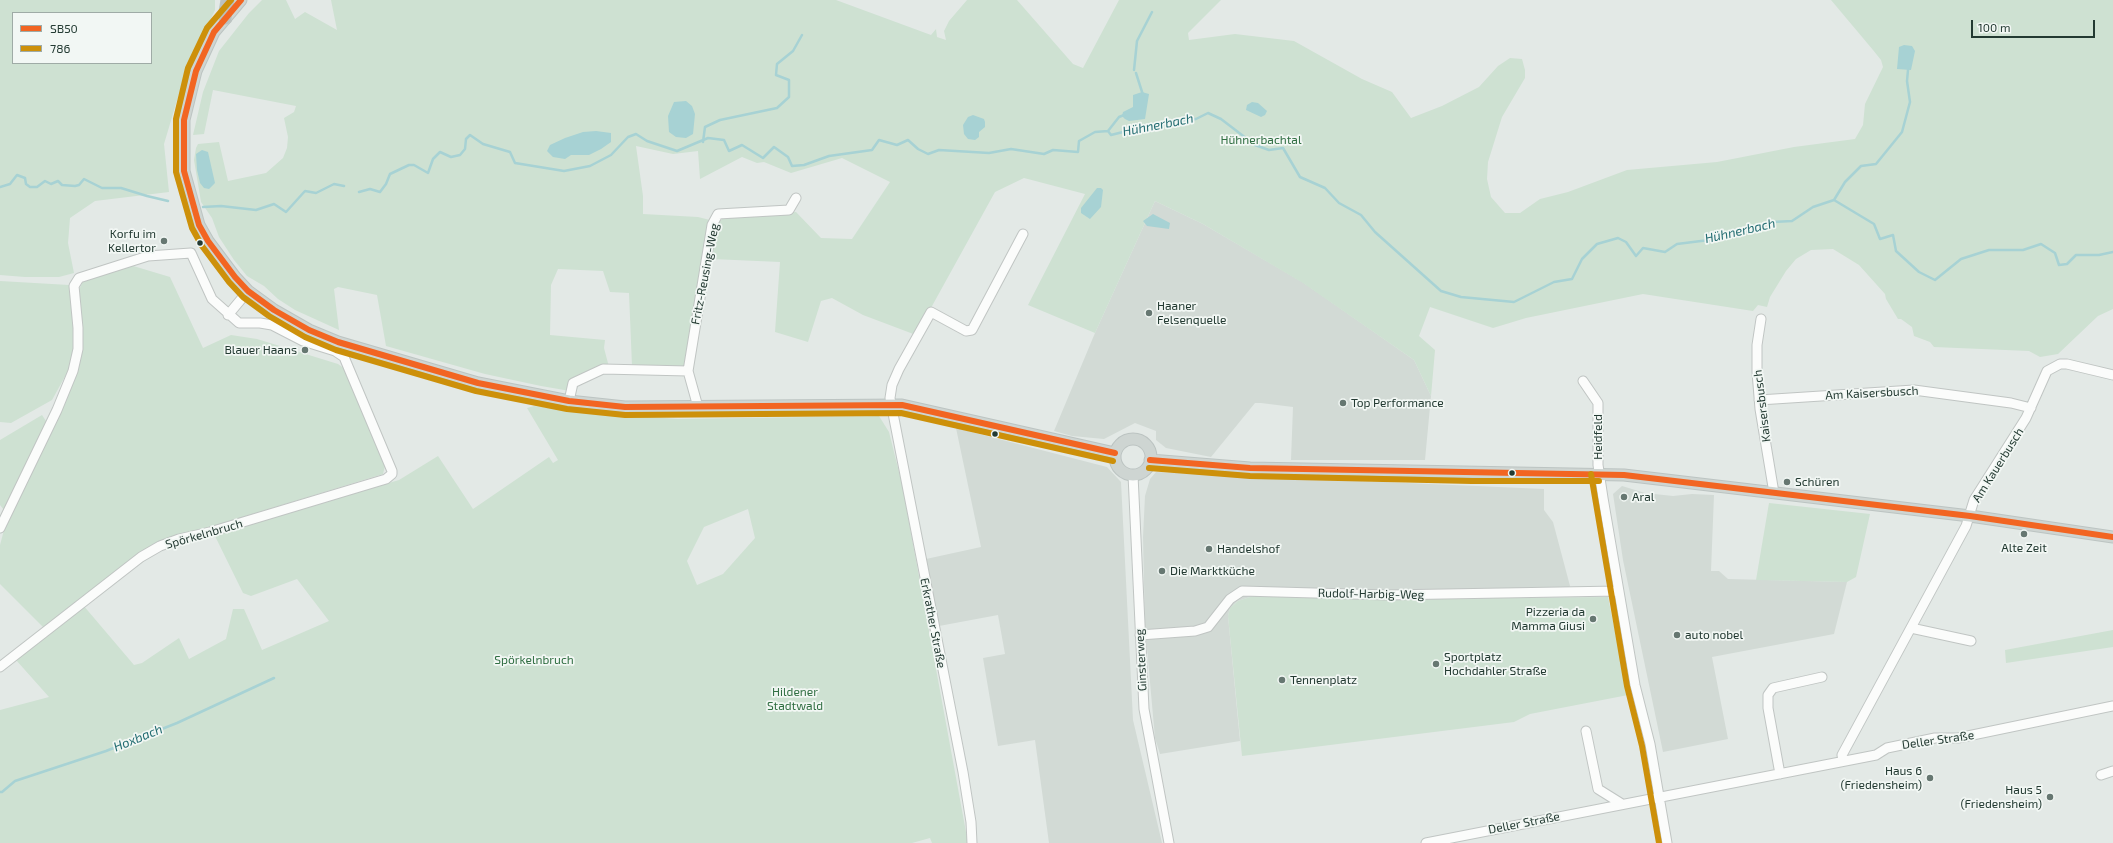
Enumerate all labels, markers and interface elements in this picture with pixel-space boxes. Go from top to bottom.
legend [12,12,152,64]
scale bar [1973,12,2097,38]
text: 100 m [1978,20,2010,34]
text: SB50 [50,21,78,35]
text: 786 [50,41,70,55]
water label: Hühnerbach [1121,110,1195,140]
park label: Hühnerbachtal [1220,133,1302,147]
water label: Hühnerbach [1703,215,1777,247]
street label: Fritz-Reusing-Weg [688,222,722,326]
place label: Korfu im Kellertor [108,227,156,255]
marker: Korfu im Kellertor [159,236,169,246]
unlabelled marker [195,238,205,248]
place label: Haaner Felsenquelle [1157,299,1226,327]
marker: Haaner Felsenquelle [1144,308,1154,318]
place label: Blauer Haans [224,343,297,357]
marker: Blauer Haans [300,345,310,355]
street label: Kaisersbusch [1750,369,1774,443]
street label: Am Kaisersbusch [1825,383,1919,403]
place label: Top Performance [1351,396,1444,410]
marker: Top Performance [1338,398,1348,408]
street label: Heidfeld [1591,414,1605,460]
street label: Am Kauerbusch [1969,425,2027,505]
unlabelled marker [990,429,1000,439]
unlabelled marker [1507,468,1517,478]
place label: Schüren [1795,475,1839,489]
marker: Schüren [1782,477,1792,487]
place label: Aral [1632,490,1654,504]
marker: Aral [1619,492,1629,502]
street label: Spörkelnbruch [164,516,244,552]
marker: Alte Zeit [2019,529,2029,539]
place label: Alte Zeit [2001,541,2047,555]
place label: Handelshof [1217,542,1280,556]
marker: Handelshof [1204,544,1214,554]
place label: Die Marktküche [1170,564,1255,578]
marker: Die Marktküche [1157,566,1167,576]
street label: Erkrather Straße [917,577,949,669]
street label: Rudolf-Harbig-Weg [1318,586,1424,602]
place label: Pizzeria da Mamma Giusi [1511,605,1585,633]
marker: Pizzeria da Mamma Giusi [1588,614,1598,624]
street label: Ginsterweg [1132,628,1150,692]
place label: auto nobel [1685,628,1743,642]
marker: auto nobel [1672,630,1682,640]
place label: Sportplatz Hochdahler Straße [1444,650,1547,678]
park label: Spörkelnbruch [494,653,574,667]
marker: Sportplatz Hochdahler Straße [1431,659,1441,669]
place label: Tennenplatz [1290,673,1357,687]
marker: Tennenplatz [1277,675,1287,685]
park label: Hildener Stadtwald [767,685,823,713]
water label: Hoxbach [111,721,165,755]
street label: Deller Straße [1901,728,1975,752]
place label: Haus 6 (Friedensheim) [1841,764,1922,792]
marker: Haus 6 (Friedensheim) [1925,773,1935,783]
place label: Haus 5 (Friedensheim) [1961,783,2042,811]
marker: Haus 5 (Friedensheim) [2045,792,2055,802]
street label: Deller Straße [1487,809,1561,837]

